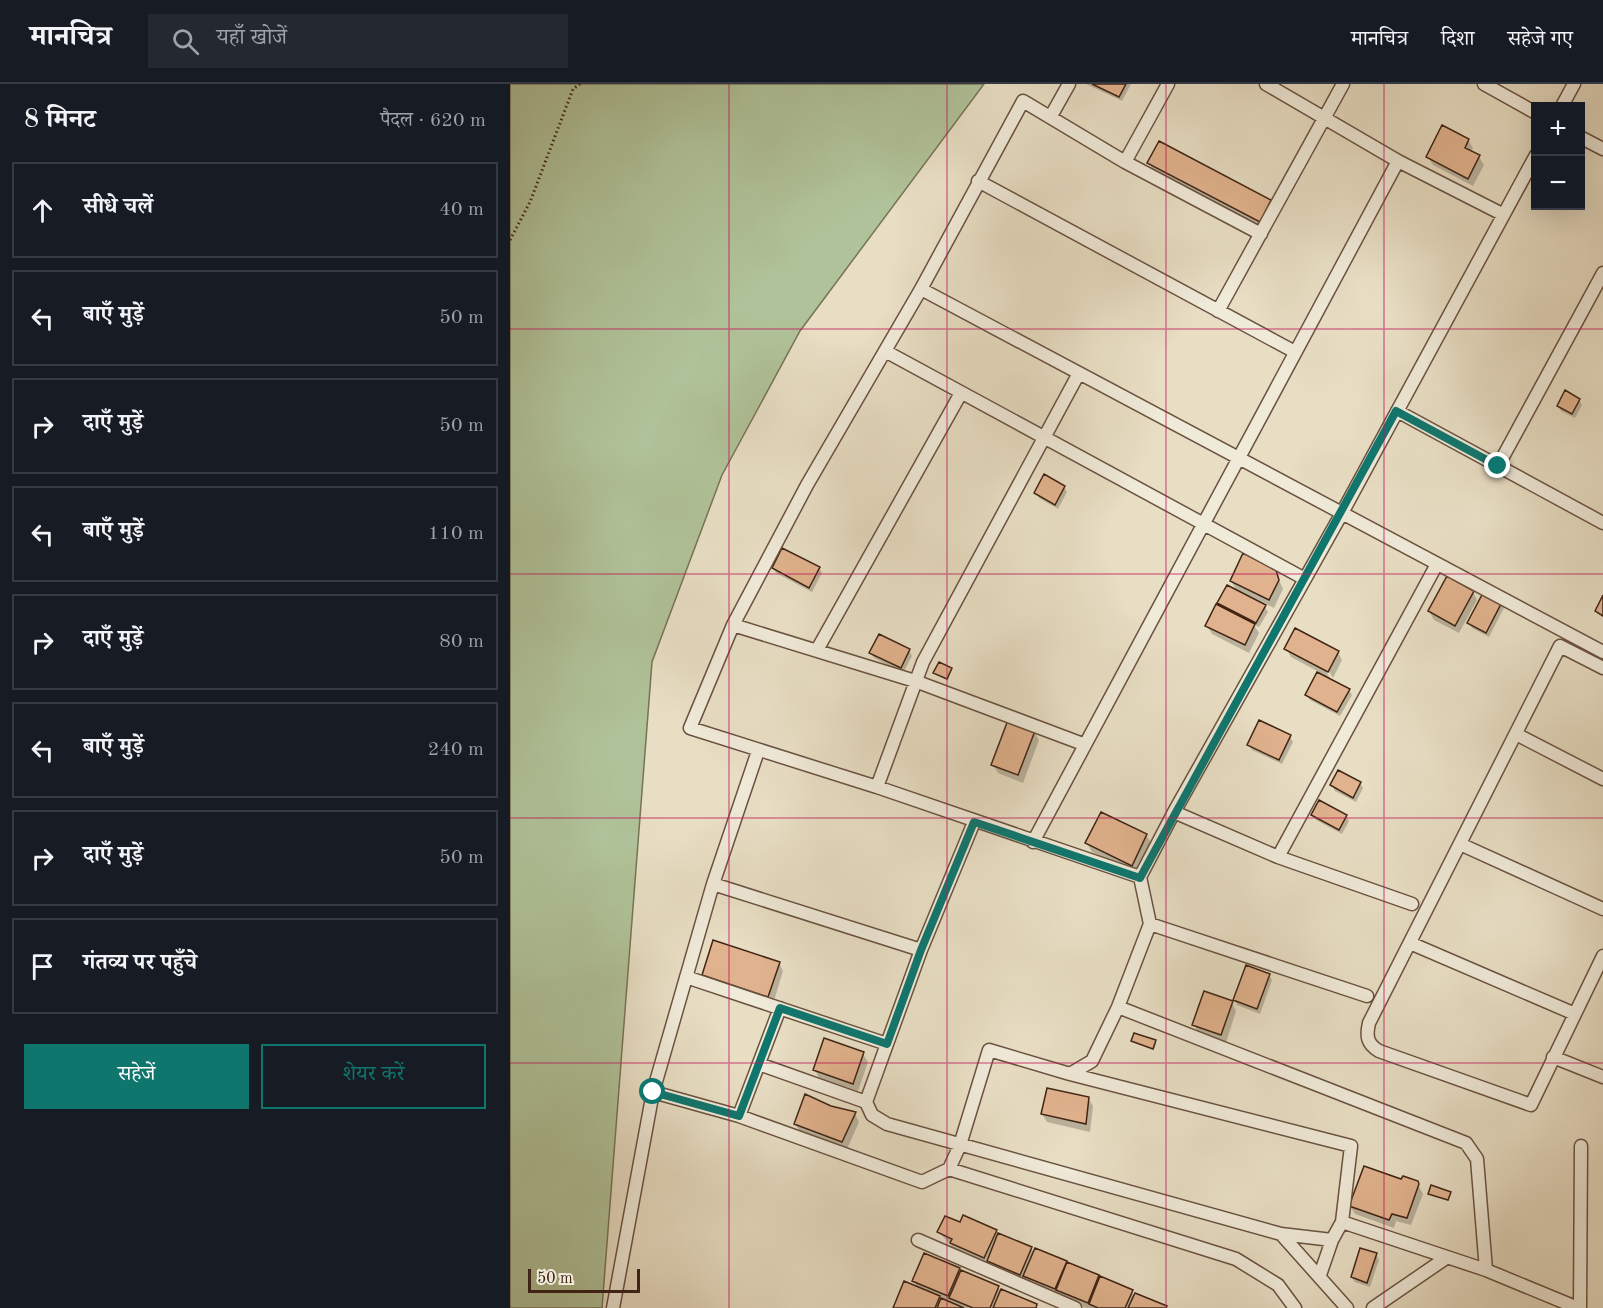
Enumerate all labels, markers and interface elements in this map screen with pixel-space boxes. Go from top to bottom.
search box [148,14,568,68]
text: मानचित्र [30,24,112,52]
icon: search [169,25,202,58]
text: यहाँ खोजें [217,27,287,49]
text: मानचित्र [1351,29,1408,50]
text: दिशा [1441,29,1474,50]
text: सहेजे गए [1507,29,1573,50]
map controls [1531,102,1585,210]
button: + [1531,102,1585,156]
text: 8 मिनट [24,107,96,133]
text: पैदल · 620 m [380,111,486,131]
button: − [1531,156,1585,210]
icon: ahead [26,194,59,227]
text: सीधे चलें [83,196,153,218]
text: 40 m [439,200,484,220]
icon: left [26,302,59,335]
text: बाएँ मुड़ें [83,304,144,326]
text: 50 m [439,308,484,328]
icon: right [26,410,59,443]
text: दाएँ मुड़ें [83,412,143,434]
text: 50 m [439,416,484,436]
route end [1484,452,1510,478]
icon: left [26,518,59,551]
text: बाएँ मुड़ें [83,520,144,542]
text: 110 m [428,524,484,544]
icon: right [26,626,59,659]
text: दाएँ मुड़ें [83,628,143,650]
text: 80 m [439,632,484,652]
icon: left [26,734,59,767]
text: बाएँ मुड़ें [83,736,144,758]
text: 240 m [428,740,484,760]
icon: right [26,842,59,875]
text: दाएँ मुड़ें [83,844,143,866]
text: 50 m [439,848,484,868]
icon: arrive [26,950,59,983]
text: गंतव्य पर पहुँचे [83,952,197,974]
button: सहेजें [24,1044,249,1109]
button: शेयर करें [261,1044,486,1109]
route start [639,1078,665,1104]
scale bar [528,1266,640,1294]
text: 50 m [537,1271,573,1287]

